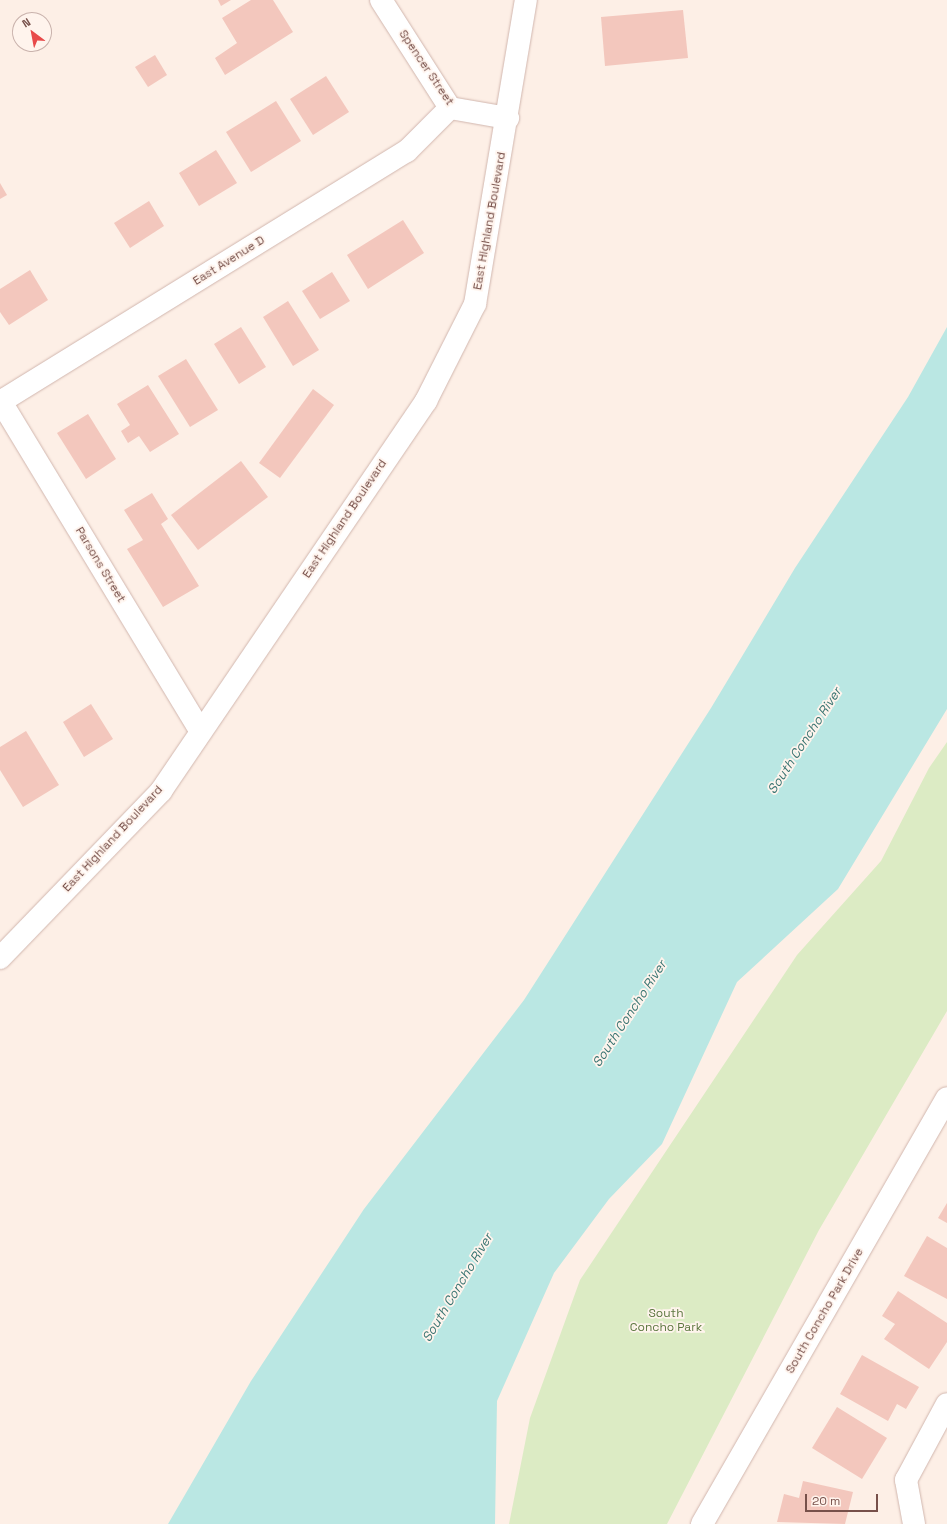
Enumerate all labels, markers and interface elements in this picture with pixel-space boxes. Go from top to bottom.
north arrow [12,12,52,52]
text: N [19,15,33,31]
street label: Spencer Street [395,27,457,109]
street label: East Highland Boulevard [471,151,509,291]
street label: East Avenue D [190,233,268,289]
street label: East Highland Boulevard [300,457,390,581]
street label: Parsons Street [72,525,128,605]
water label: South Concho River [765,685,845,797]
street label: East Highland Boulevard [60,783,166,895]
water label: South Concho River [590,958,670,1070]
water label: South Concho River [420,1231,496,1345]
street label: South Concho Park Drive [783,1246,867,1376]
park label: South Concho Park [630,1307,702,1335]
scale bar [807,1486,880,1512]
text: 20 m [812,1493,840,1509]

